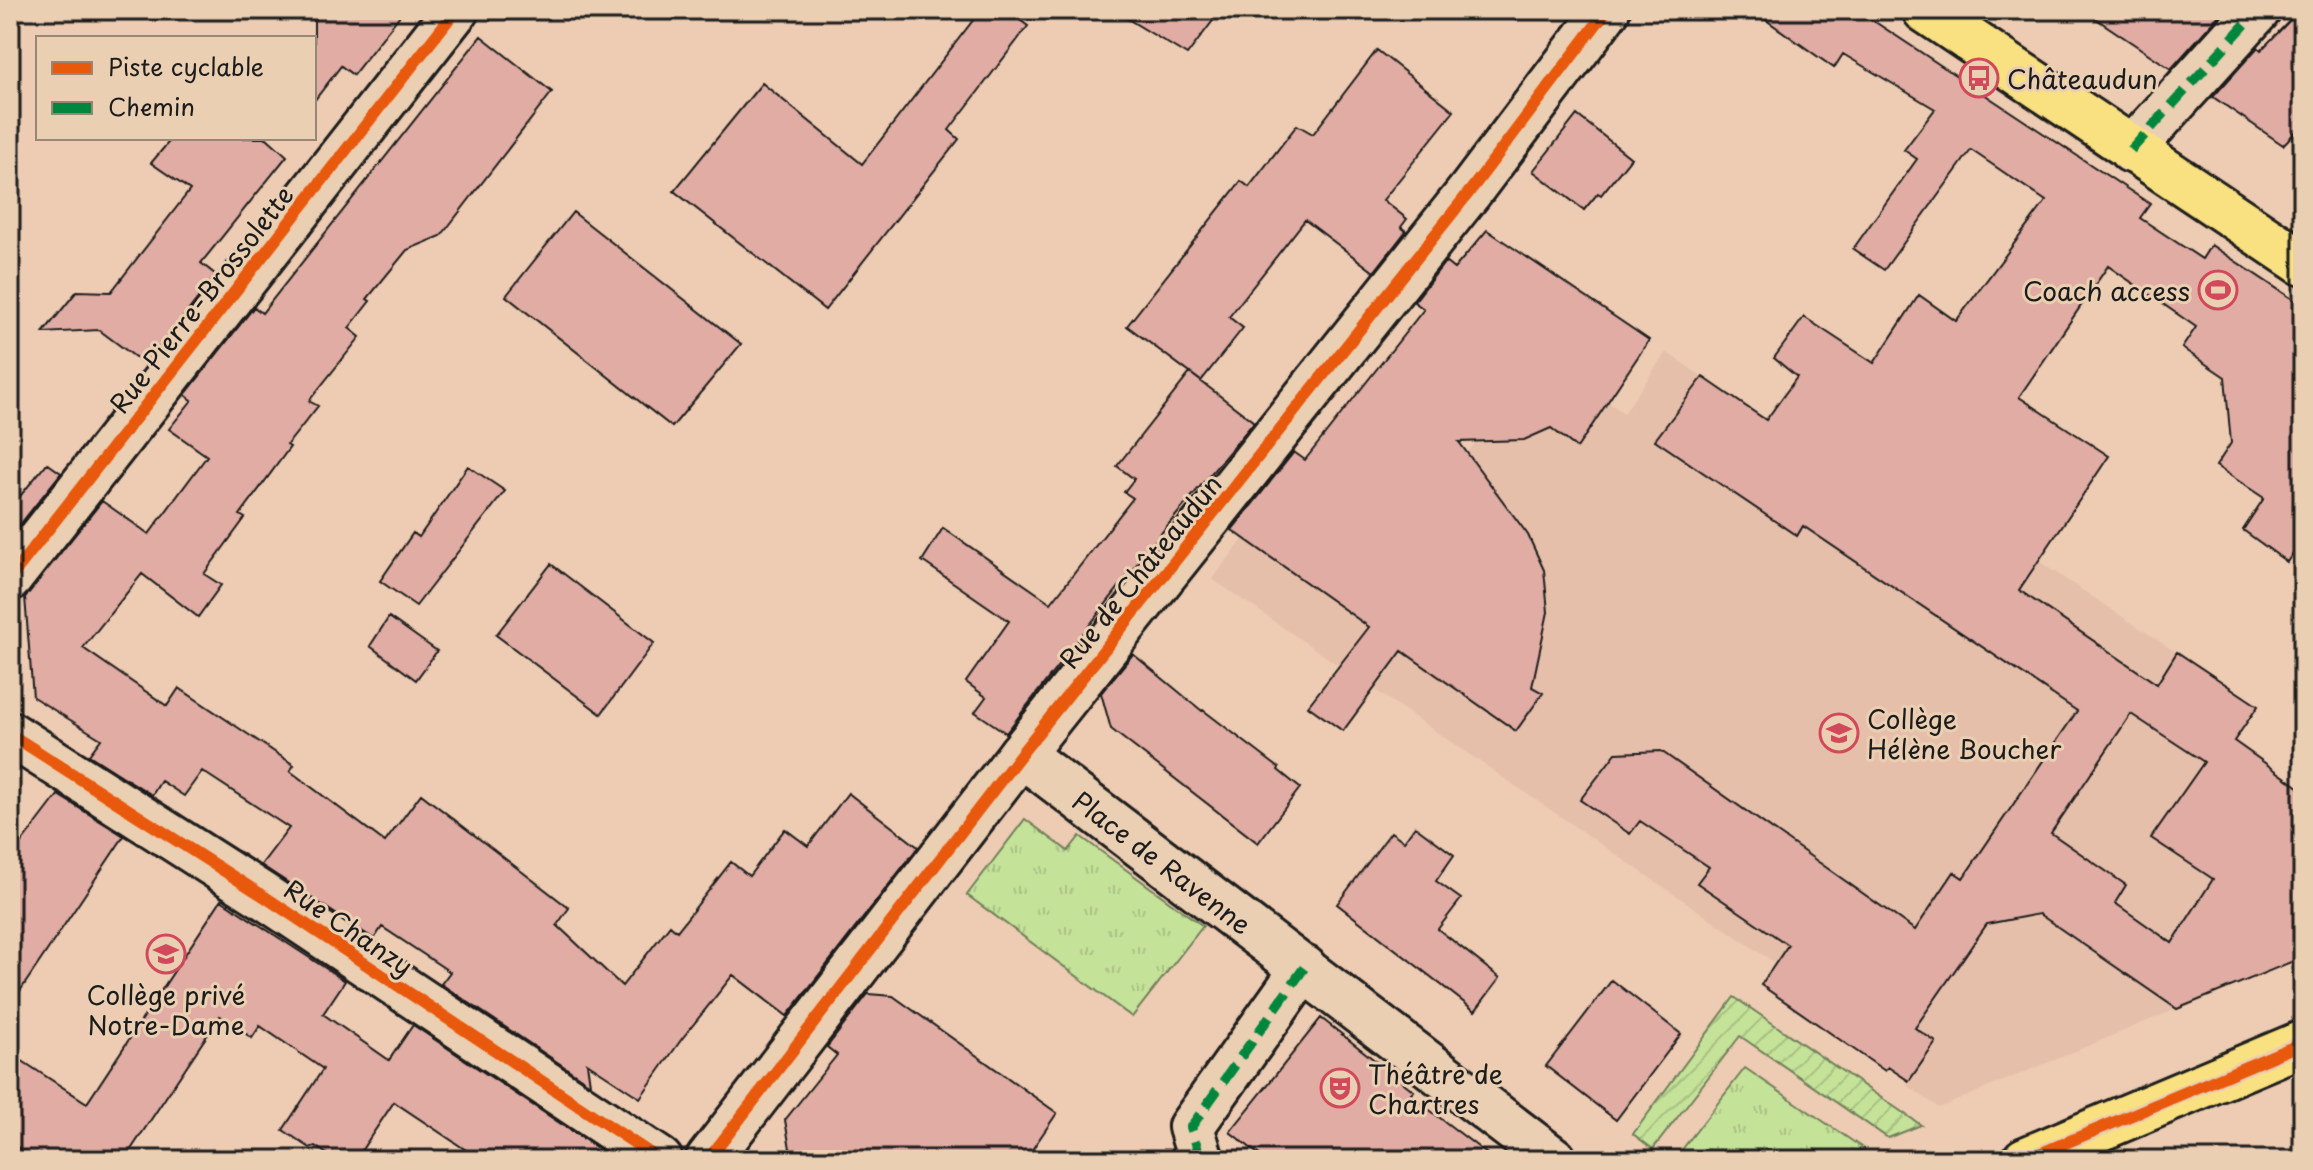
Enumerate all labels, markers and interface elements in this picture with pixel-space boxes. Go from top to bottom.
legend [36,36,316,140]
text: Piste cyclable [108,48,264,84]
bus stop icon: Châteaudun [1958,57,2000,99]
place label: Châteaudun [2007,59,2158,98]
text: Chemin [108,88,195,124]
street label: Rue Pierre-Brossolette [100,177,302,421]
sports icon: Coach access [2197,269,2239,311]
place label: Coach access [2023,271,2190,310]
street label: Rue de Châteaudun [1049,466,1231,676]
place label: Collège Hélène Boucher [1867,699,2062,768]
school or university icon: Collège Hélène Boucher [1818,712,1860,754]
street label: Place de Ravenne [1065,781,1260,943]
street label: Rue Chanzy [277,869,421,985]
school or university icon: Collège privé Notre-Dame [145,933,187,975]
place label: Collège privé Notre-Dame [87,975,245,1044]
place label: Théâtre de Chartres [1368,1054,1503,1123]
theatre icon: Théâtre de Chartres [1319,1067,1361,1109]

